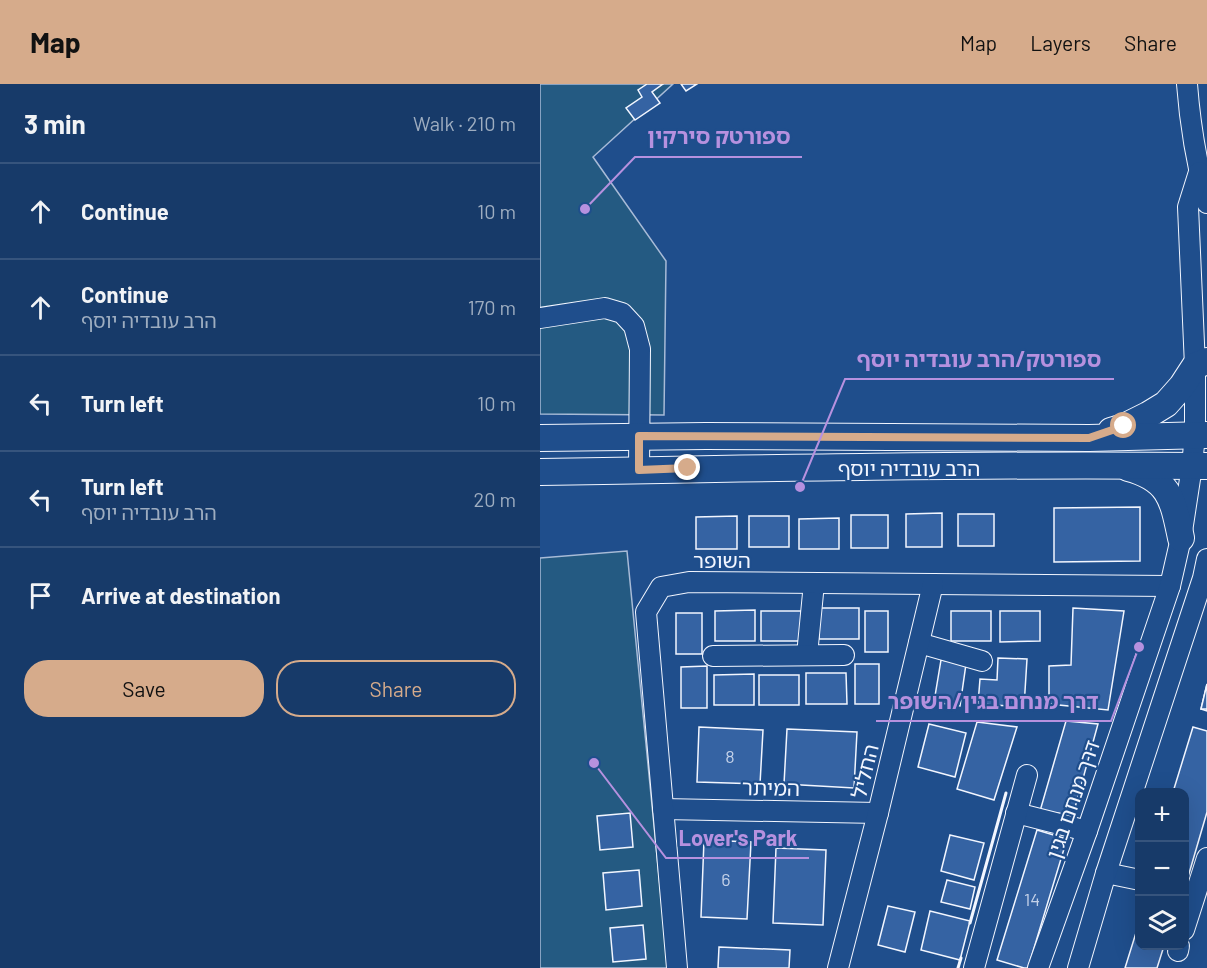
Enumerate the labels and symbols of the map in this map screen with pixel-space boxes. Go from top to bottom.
callout: ספורטק סירקין [635,117,802,157]
text: ספורטק סירקין [647,122,791,148]
callout: ספורטק/הרב עובדיה יוסף [845,339,1114,379]
text: ספורטק/הרב עובדיה יוסף [856,345,1102,371]
route start [1110,412,1136,438]
route end [674,454,700,480]
street label: הרב עובדיה יוסף [838,455,980,480]
street label: השופר [693,547,751,572]
callout: דרך מנחם בגין/השופר [876,681,1111,721]
text: דרך מנחם בגין/השופר [888,687,1099,713]
street label: דרך מנחם בגין [1040,737,1104,861]
street label: החליל [845,741,883,801]
house number: 8 [725,745,735,767]
street label: המיתר [742,774,800,800]
callout: Lover's Park [666,818,809,858]
text: Lover's Park [678,824,798,850]
house number: 6 [721,868,731,890]
house number: 14 [1024,888,1040,910]

